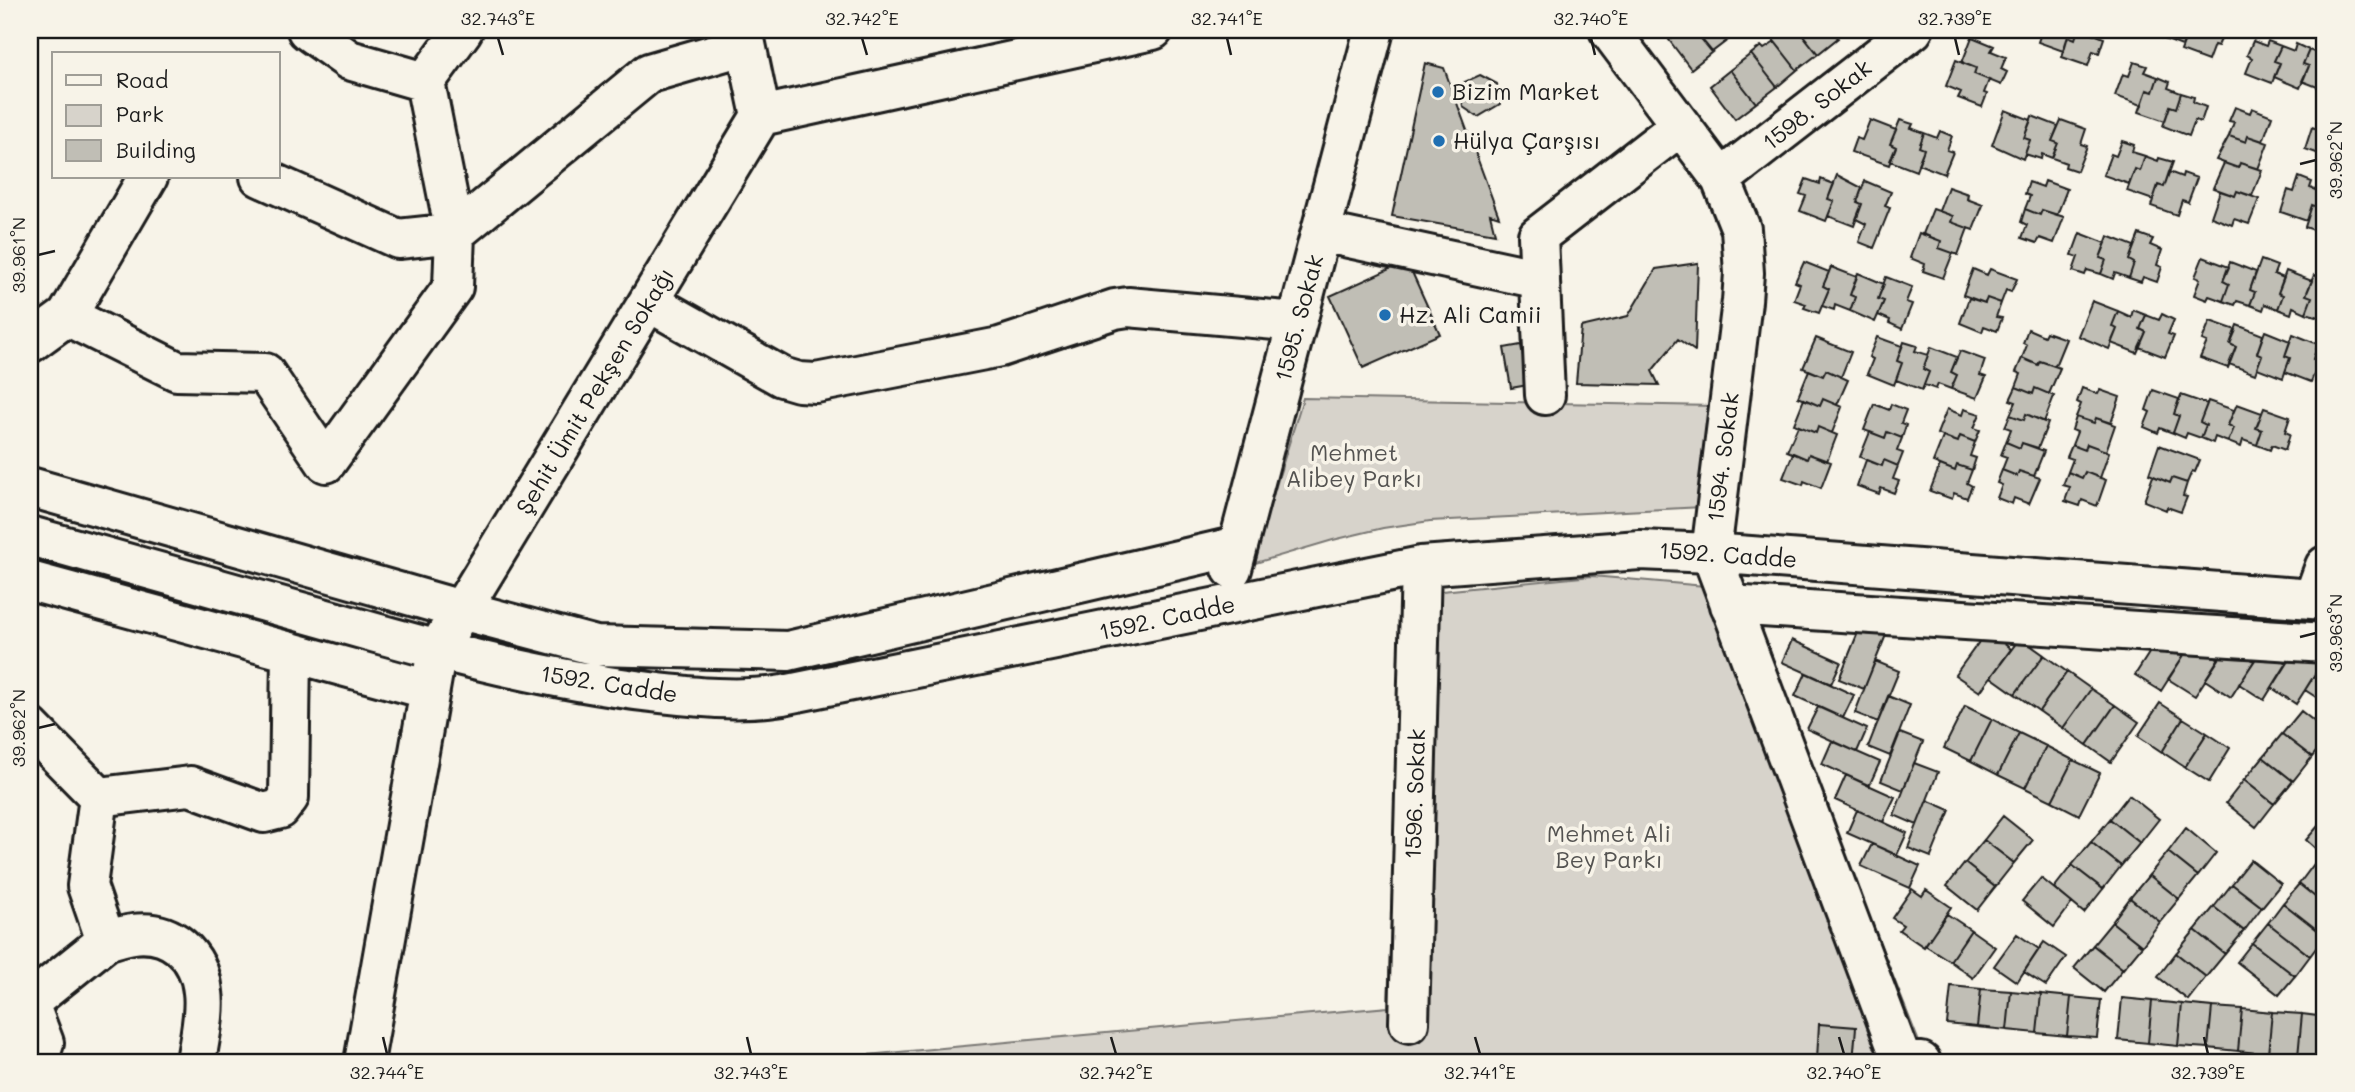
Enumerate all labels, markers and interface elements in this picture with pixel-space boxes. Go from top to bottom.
text: 32.743°E [461,6,535,30]
text: 32.742°E [825,6,899,30]
text: 32.741°E [1191,6,1263,30]
text: 32.740°E [1554,6,1628,30]
text: 32.739°E [1918,6,1992,30]
legend [52,52,280,178]
street label: 1598. Sokak [1756,52,1877,156]
text: Road [116,66,168,93]
place label: Bizim Market [1452,76,1600,106]
marker: Bizim Market [1430,84,1446,100]
text: Park [116,100,164,127]
text: 39.962°N [2323,121,2347,199]
place label: Hülya Çarşısı [1453,125,1601,155]
marker: Hülya Çarşısı [1431,133,1447,149]
text: Building [116,136,196,163]
text: 39.961°N [6,217,30,293]
street label: 1595. Sokak [1267,251,1329,385]
street label: Şehit Ümit Pekşen Sokağı [508,261,680,520]
place label: Hz. Ali Camii [1399,299,1542,329]
marker: Hz. Ali Camii [1377,307,1393,323]
street label: 1594. Sokak [1699,390,1745,523]
park label: Mehmet Alibey Parkı [1286,437,1422,493]
street label: 1592. Cadde [1658,534,1798,574]
street label: 1592. Cadde [1096,588,1238,646]
text: 39.963°N [2323,594,2347,672]
street label: 1592. Cadde [538,657,680,709]
text: 39.962°N [6,689,30,767]
street label: 1596. Sokak [1397,728,1431,860]
park label: Mehmet Ali Bey Parkı [1547,818,1671,874]
text: 32.744°E [350,1060,424,1084]
text: 32.743°E [714,1060,788,1084]
text: 32.742°E [1079,1060,1153,1084]
text: 32.741°E [1444,1060,1516,1084]
text: 32.740°E [1807,1060,1881,1084]
text: 32.739°E [2171,1060,2245,1084]

